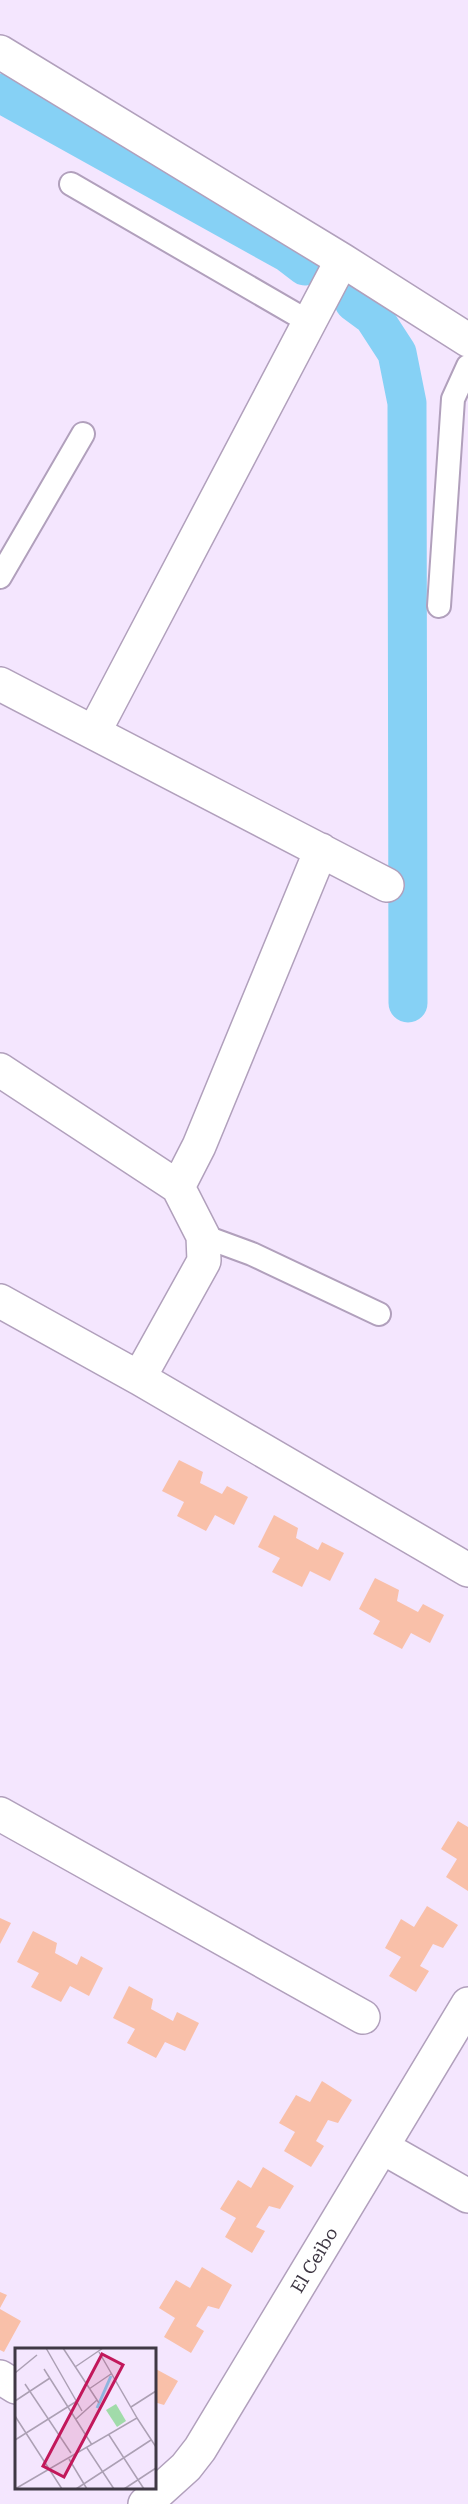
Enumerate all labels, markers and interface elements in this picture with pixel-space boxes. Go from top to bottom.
street label: El Ceibo [286,2223,342,2297]
inset map [15,2348,156,2489]

